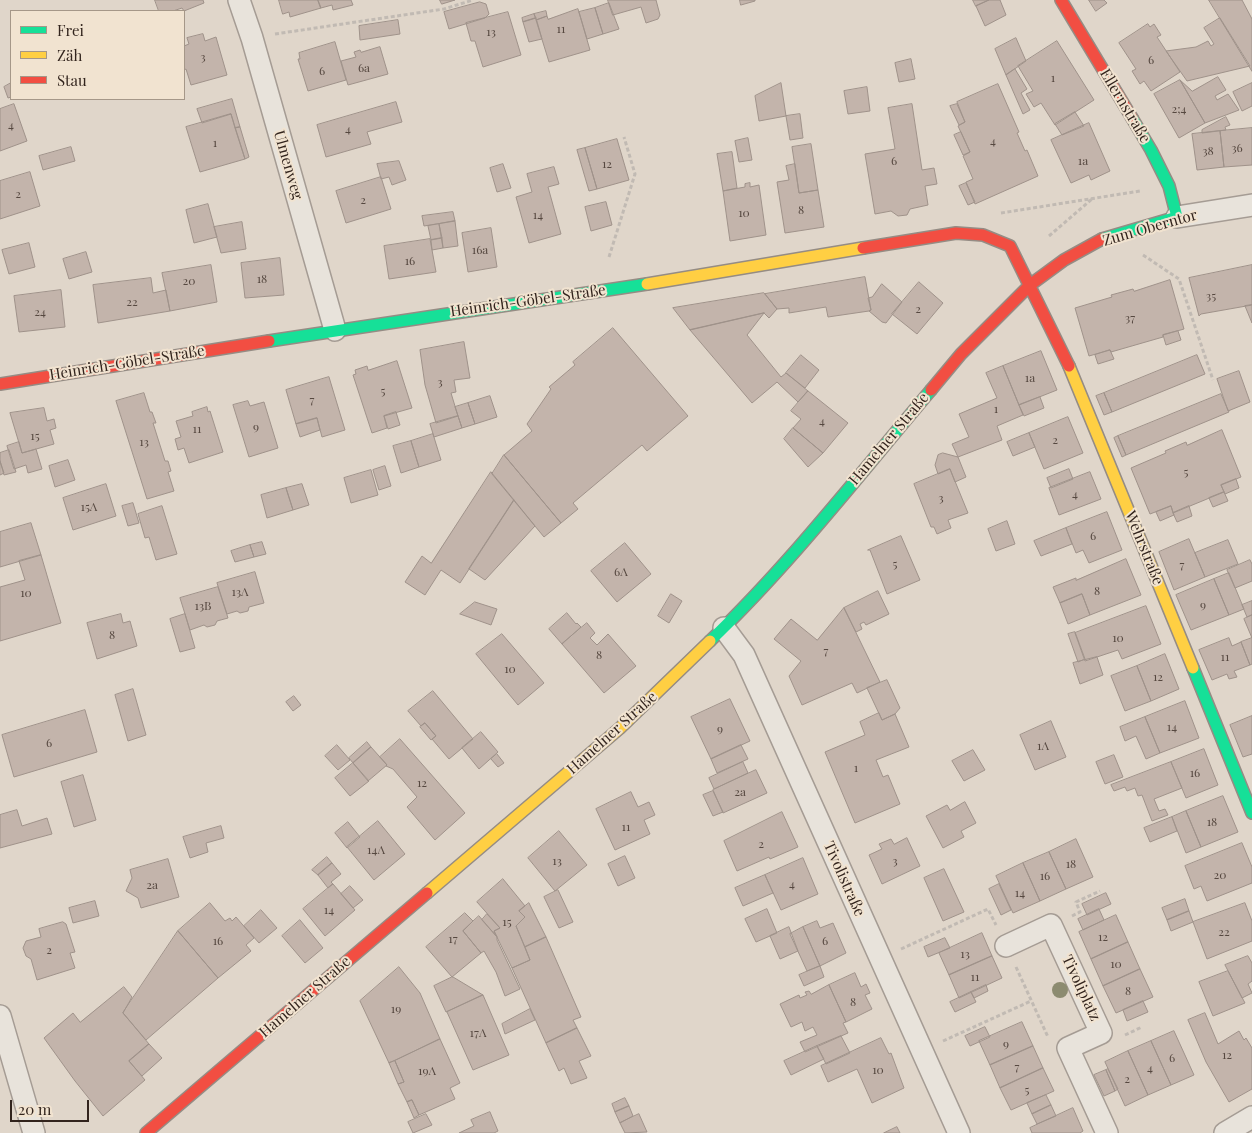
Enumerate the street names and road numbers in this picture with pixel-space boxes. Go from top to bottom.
street label: Ellernstraße [1096,66,1154,146]
street label: Ulmenweg [270,128,306,202]
street label: Zum Oberntor [1101,206,1199,250]
street label: Heinrich-Göbel-Straße [449,281,607,321]
street label: Heinrich-Göbel-Straße [48,342,206,384]
street label: Hamelner Straße [845,389,933,489]
street label: Wehrstraße [1121,508,1167,588]
street label: Hamelner Straße [563,688,661,778]
street label: Tivolistraße [819,839,869,919]
street label: Tivoliplatz [1058,952,1104,1024]
street label: Hamelner Straße [256,953,354,1041]

